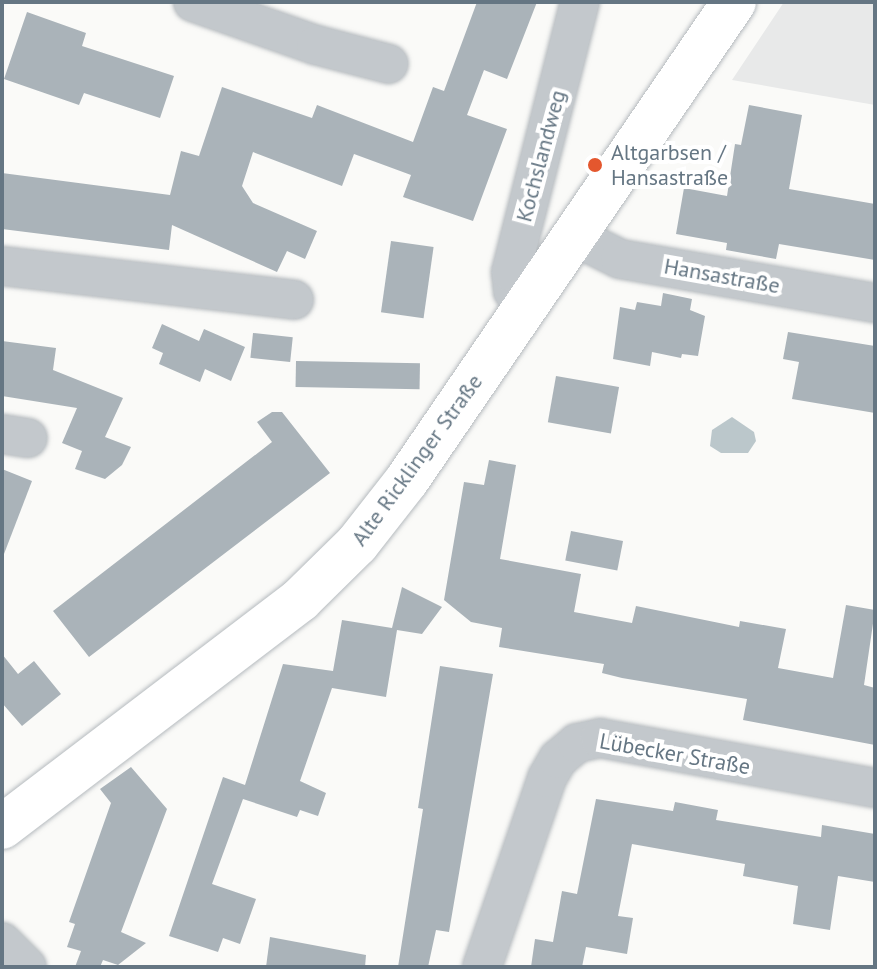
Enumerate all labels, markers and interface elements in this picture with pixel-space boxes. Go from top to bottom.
street label: Kochslandweg [511,87,571,225]
place label: Altgarbsen / Hansastraße [611,139,728,190]
marker: Altgarbsen / Hansastraße [586,156,604,174]
street label: Hansastraße [662,253,782,299]
street label: Alte Ricklinger Straße [346,369,488,551]
street label: Lübecker Straße [598,728,752,780]

